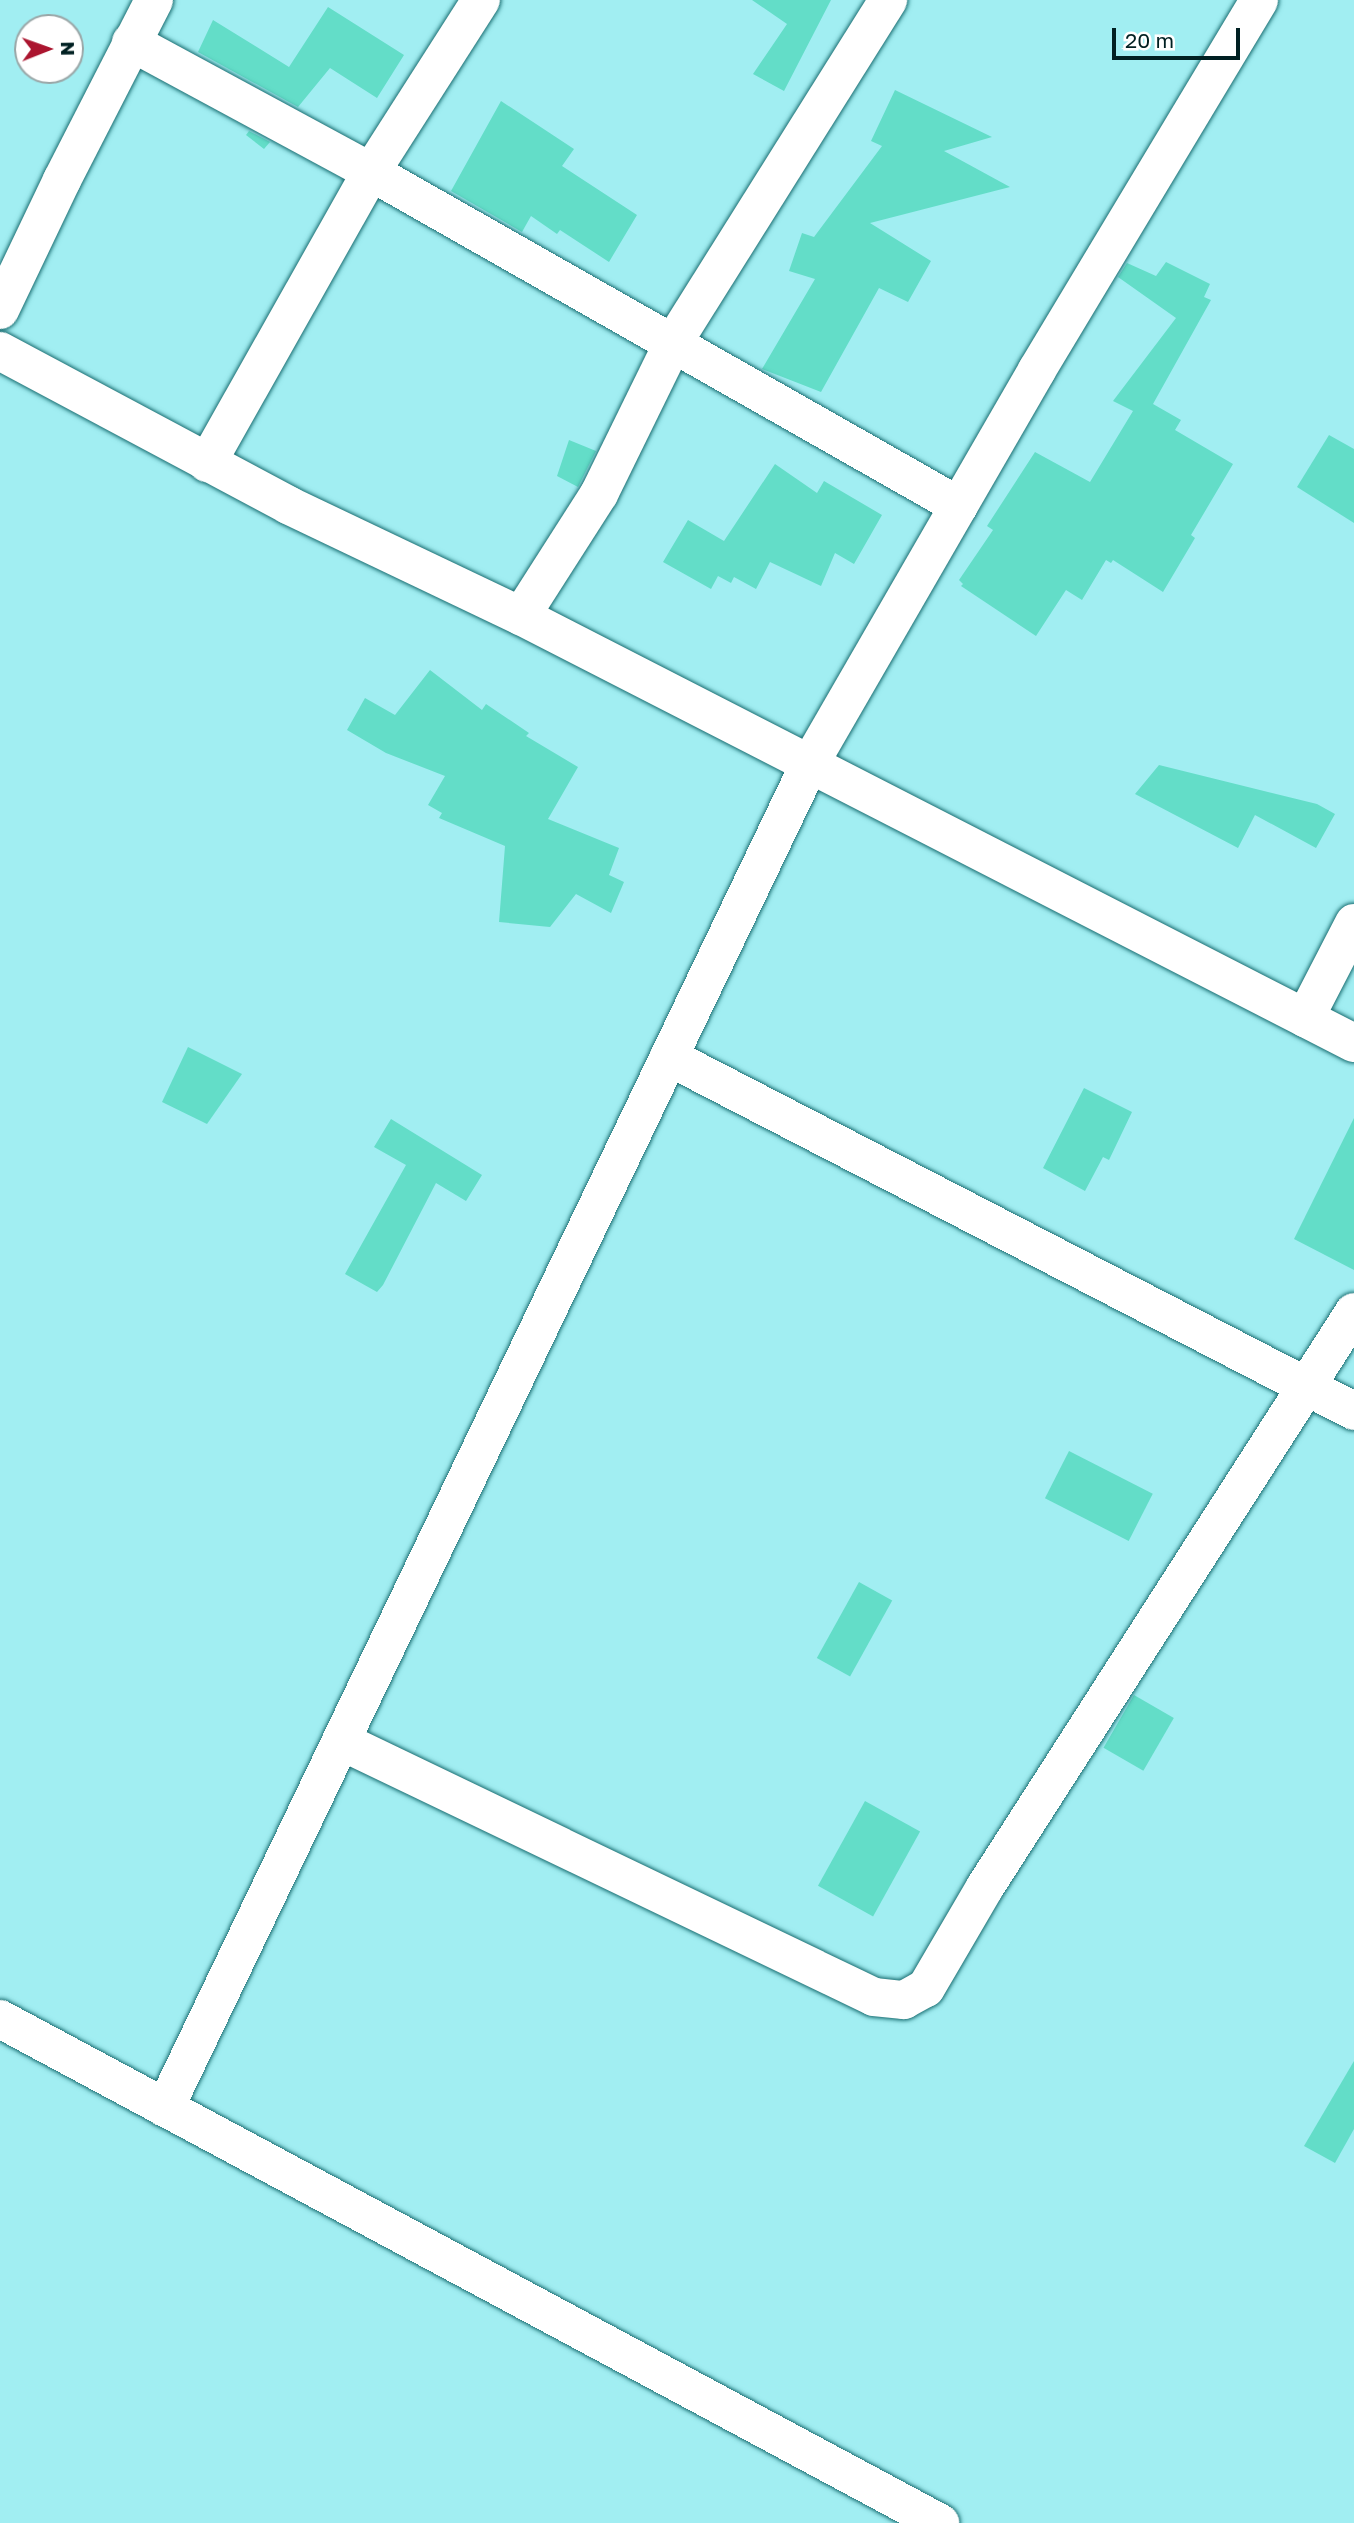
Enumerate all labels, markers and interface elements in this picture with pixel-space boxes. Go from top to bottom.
north arrow [14,14,84,84]
scale bar [1116,14,1244,58]
text: 20 m [1125,27,1174,53]
text: N [57,41,80,56]

